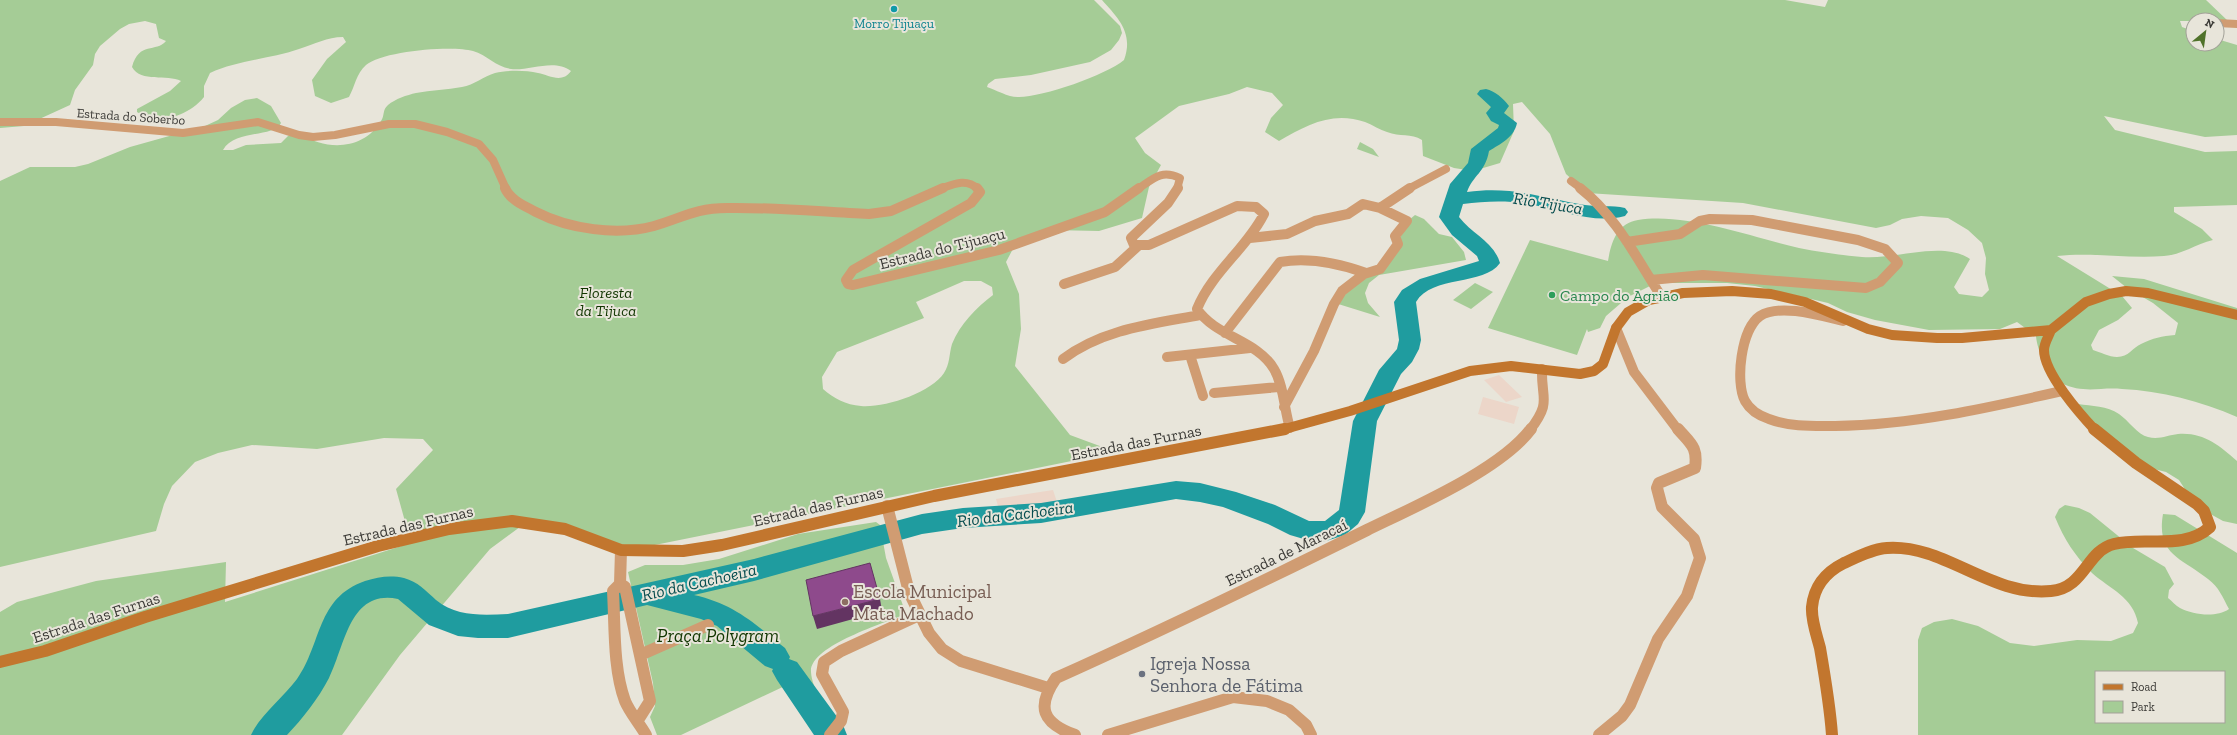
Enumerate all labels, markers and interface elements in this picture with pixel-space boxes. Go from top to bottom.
marker: Morro Tijuaçu [889,4,899,14]
north arrow [2185,12,2225,52]
place label: Morro Tijuaçu [854,16,935,32]
text: N [2203,16,2217,32]
street label: Estrada do Soberbo [76,105,186,128]
water label: Rio Tijuca [1512,188,1584,218]
street label: Estrada do Tijuaçu [877,224,1007,273]
park label: Floresta da Tijuca [576,283,636,320]
place label: Campo do Agrião [1560,286,1679,305]
marker: Campo do Agrião [1547,290,1557,300]
street label: Estrada das Furnas [1069,421,1203,464]
street label: Estrada das Furnas [751,482,885,531]
water label: Rio da Cachoeira [956,497,1074,531]
street label: Estrada das Furnas [341,501,475,550]
street label: Estrada de Maracaí [1222,515,1350,590]
water label: Rio da Cachoeira [640,559,758,605]
place label: Escola Municipal Mata Machado [853,580,992,625]
street label: Estrada das Furnas [30,588,162,647]
marker: Escola Municipal Mata Machado [840,597,850,607]
park label: Praça Polygram [657,624,779,647]
place label: Igreja Nossa Senhora de Fátima [1150,652,1303,697]
marker: Igreja Nossa Senhora de Fátima [1137,669,1147,679]
legend [2095,671,2225,723]
text: Road [2131,680,2157,694]
text: Park [2131,700,2156,714]

